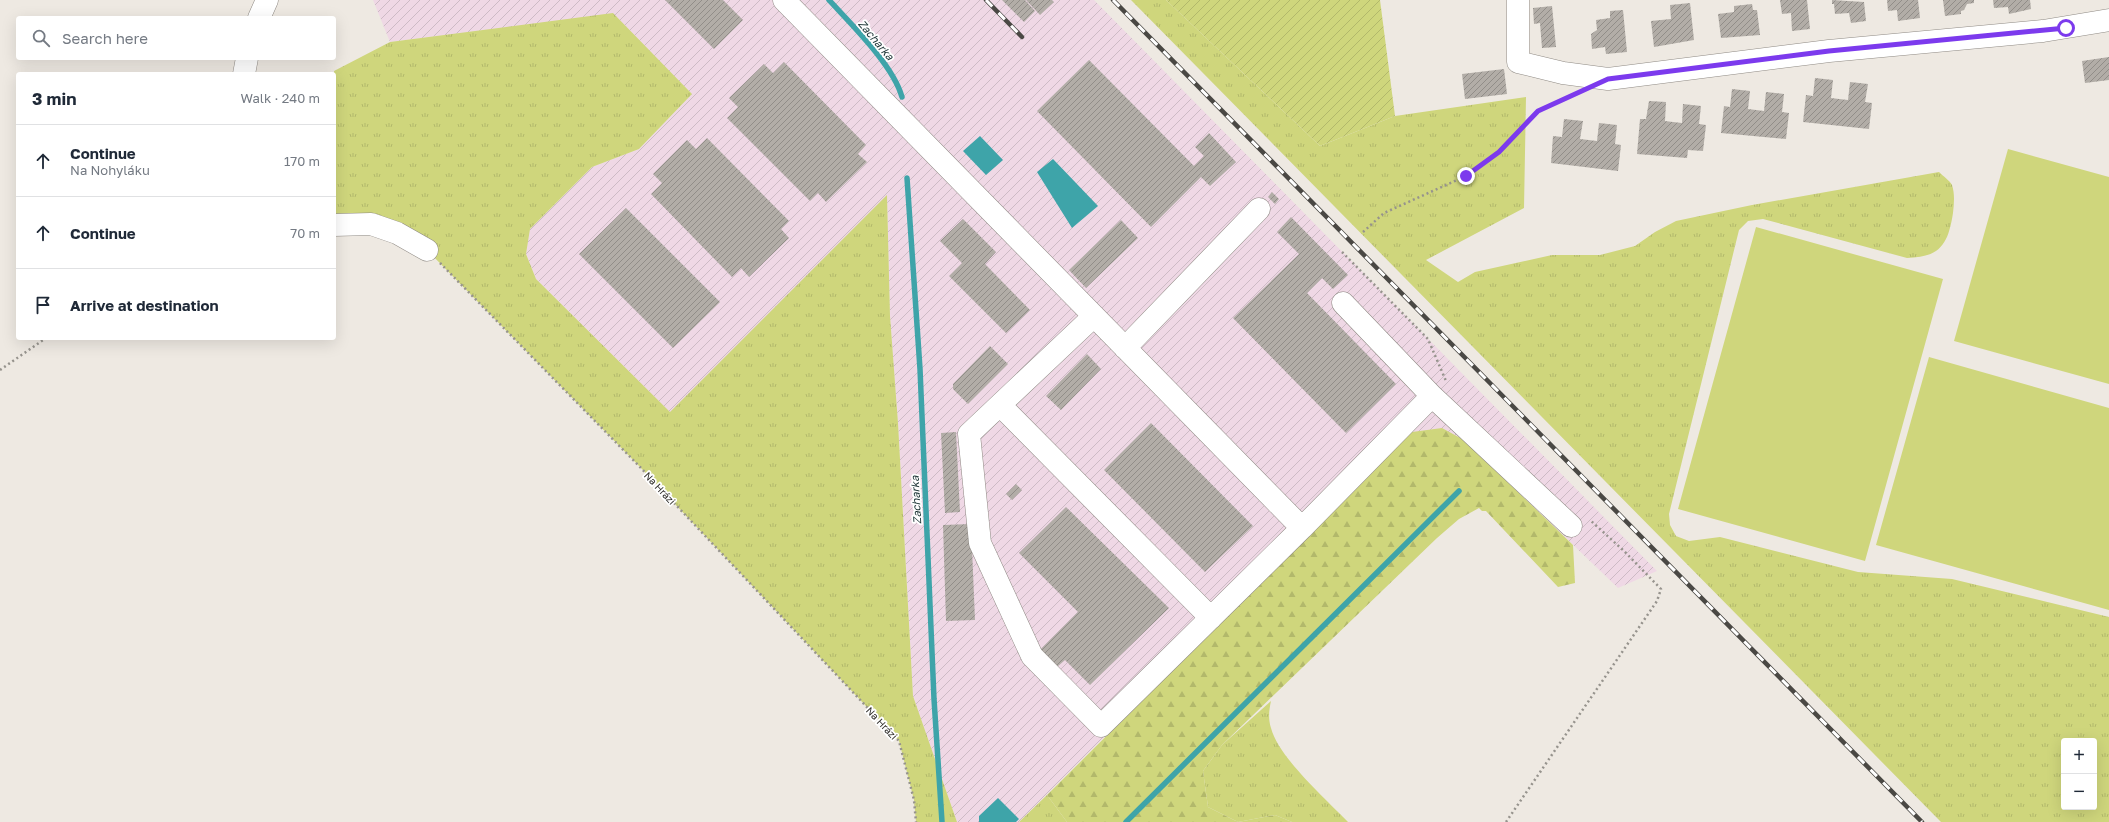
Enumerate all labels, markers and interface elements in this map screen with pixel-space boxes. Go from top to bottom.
search box [16,16,336,60]
water label: Zacharka [856,17,897,63]
route start [2057,19,2075,37]
icon: search [30,27,52,49]
text: Search here [62,29,148,47]
text: 3 min [32,88,76,109]
text: Walk · 240 m [241,90,320,106]
text: Continue [70,144,136,162]
icon: ahead [32,150,54,172]
text: 170 m [284,153,320,169]
text: Na Nohyláku [70,162,150,178]
route end [1457,167,1475,185]
icon: ahead [32,222,54,244]
text: Continue [70,224,136,242]
text: 70 m [290,225,320,241]
icon: arrive [32,294,54,316]
text: Arrive at destination [70,296,219,314]
street label: Na Hrázi [642,469,678,507]
water label: Zacharka [908,475,923,525]
street label: Na Hrázi [864,704,900,742]
map controls [2061,738,2097,810]
button: + [2061,738,2097,774]
button: − [2061,774,2097,810]

